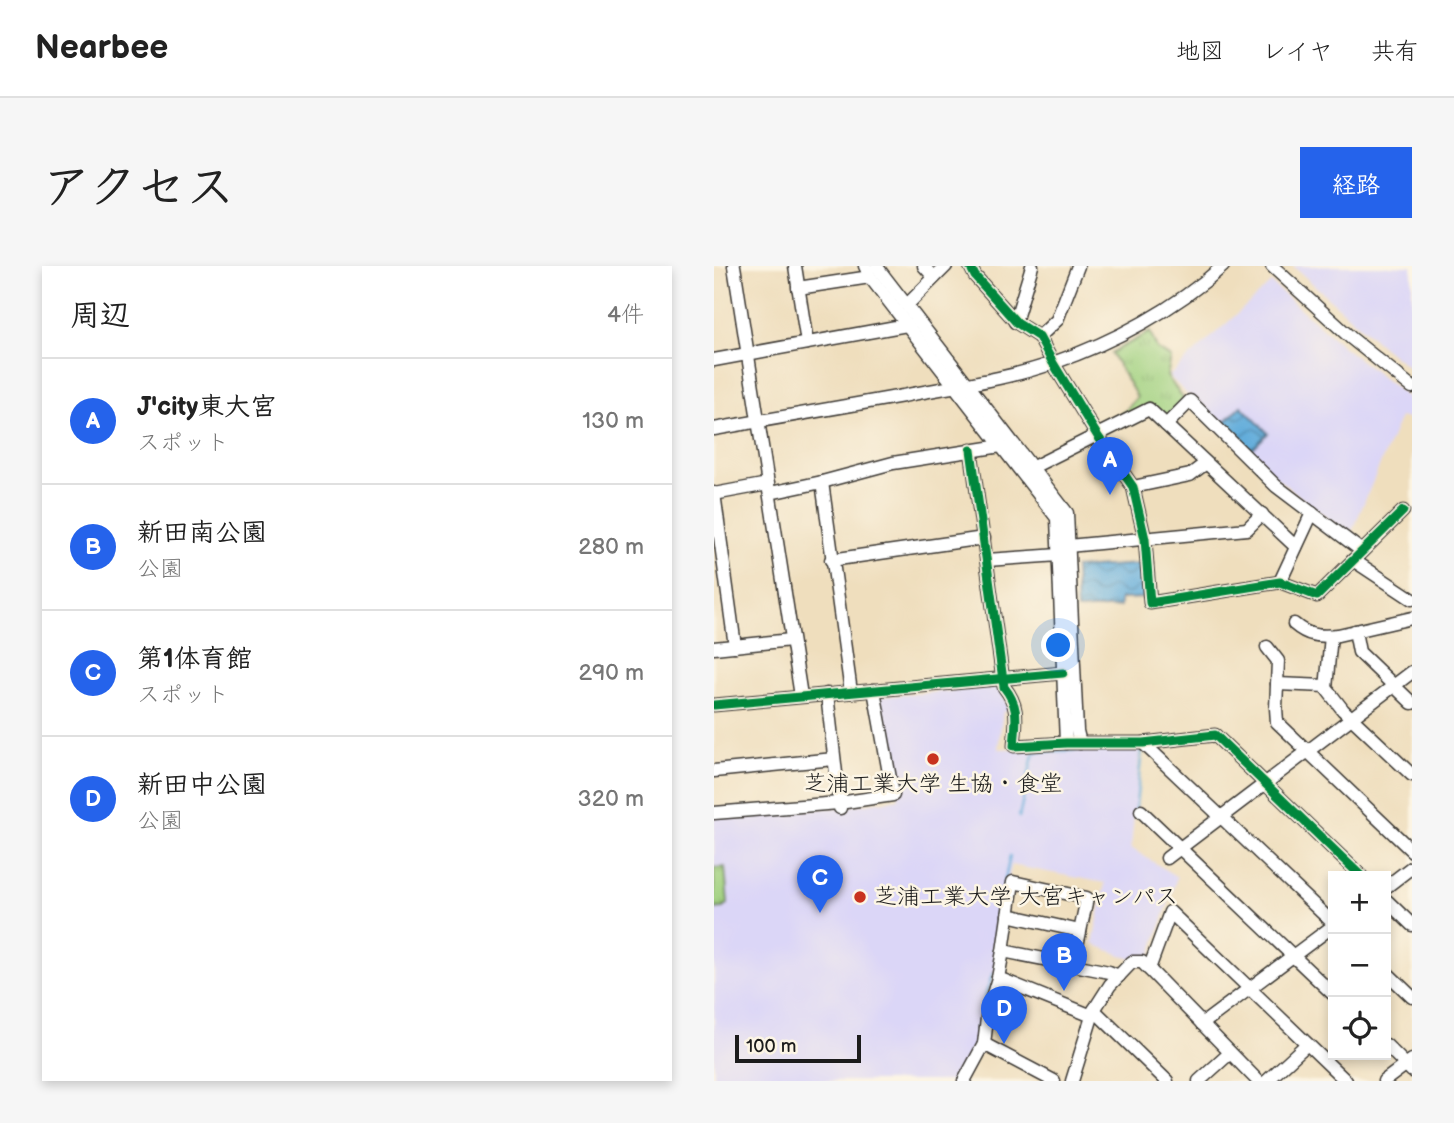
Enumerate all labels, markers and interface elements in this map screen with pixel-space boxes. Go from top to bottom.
text: Nearbee [35,28,168,68]
text: 地図 [1176,37,1224,66]
text: レイヤ [1262,37,1333,66]
text: 共有 [1371,37,1419,66]
button: 経路 [1300,147,1412,218]
text: アクセス [42,159,235,218]
text: 周辺 [70,298,130,334]
text: 4件 [607,301,644,329]
text: J'city東大宮 [137,392,276,423]
text: A [86,407,100,435]
text: 130 m [582,407,644,435]
text: スポット [137,429,229,457]
pin: A [1087,437,1133,495]
text: 新田南公園 [137,518,267,549]
text: B [85,533,101,561]
text: 280 m [578,533,644,561]
text: 公園 [137,555,183,583]
your location [1041,628,1075,662]
text: 第1体育館 [137,644,252,675]
text: C [85,659,101,687]
text: 290 m [578,659,644,687]
text: スポット [137,681,229,709]
marker: 芝浦工業大学 生協・食堂 [925,751,941,767]
text: 新田中公園 [137,770,267,801]
place label: 芝浦工業大学 生協・食堂 [803,770,1063,798]
text: D [85,785,101,813]
text: 320 m [578,785,644,813]
text: 公園 [137,807,183,835]
pin: C [797,855,843,913]
map controls [1328,871,1391,1060]
button: + [1328,871,1391,934]
place label: 芝浦工業大学 大宮キャンパス [874,883,1178,911]
marker: 芝浦工業大学 大宮キャンパス [852,889,868,905]
pin: B [1041,933,1087,991]
button: − [1328,934,1391,997]
pin: D [981,986,1027,1044]
button: locate [1328,997,1391,1060]
scale bar [735,1032,861,1064]
text: 100 m [746,1035,797,1058]

